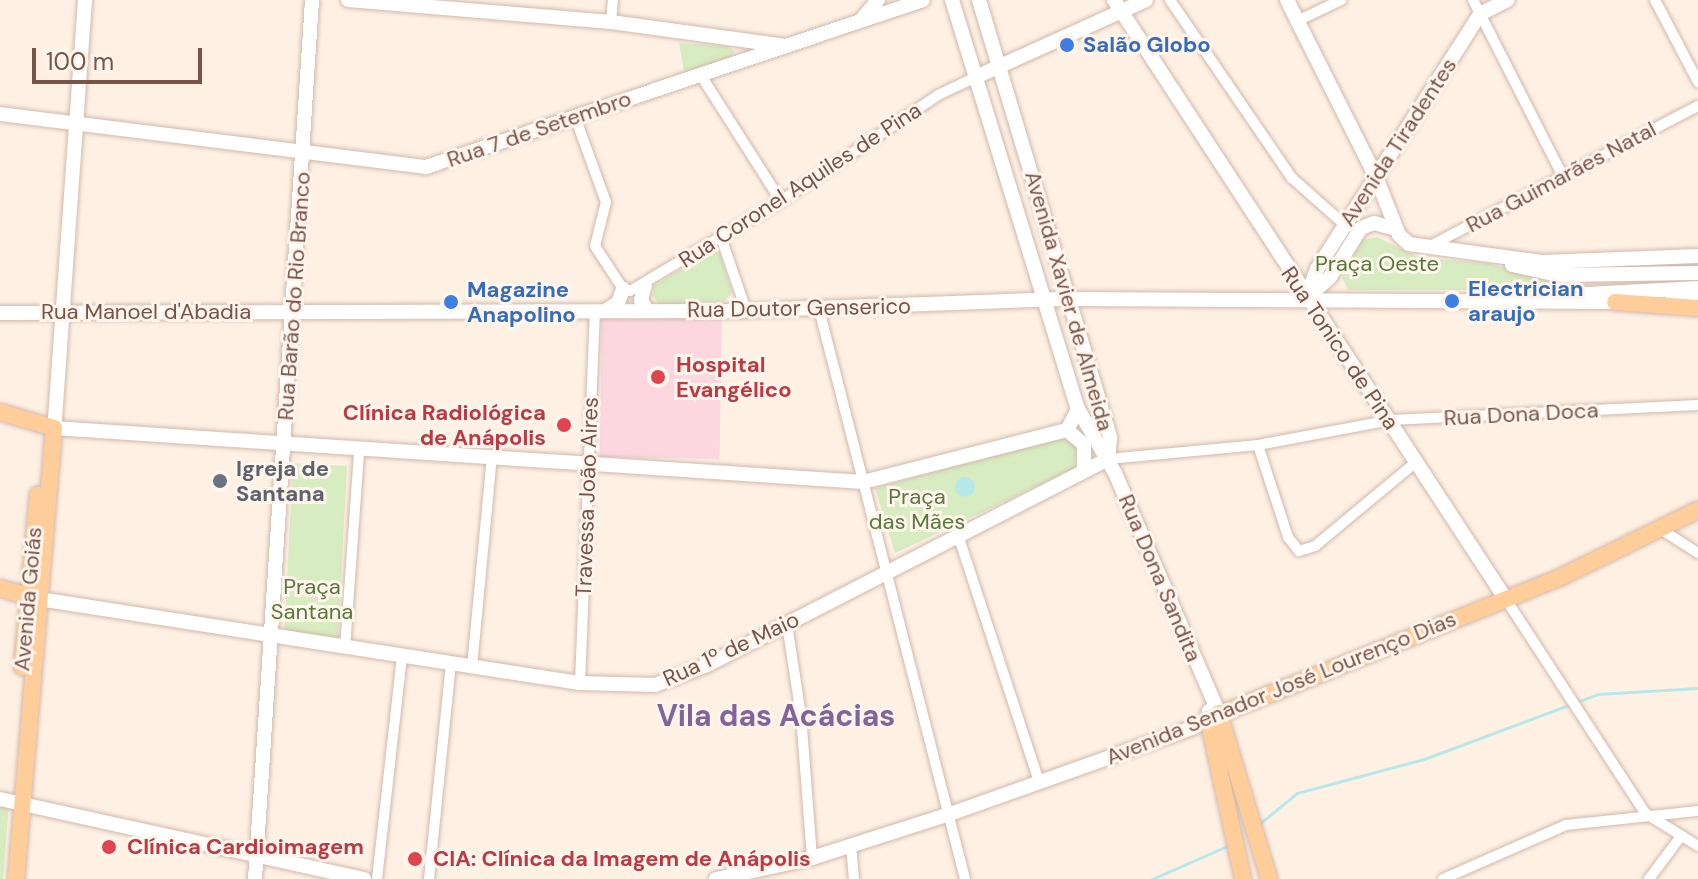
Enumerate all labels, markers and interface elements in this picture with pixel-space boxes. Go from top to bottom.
scale bar [36,32,206,82]
place label: Salão Globo [1083,32,1211,58]
marker: Salão Globo [1058,36,1076,54]
text: 100 m [46,46,114,77]
street label: Avenida Tiradentes [1334,53,1462,231]
street label: Rua 7 de Setembro [443,85,635,173]
street label: Rua Coronel Aquiles de Pina [674,97,926,273]
street label: Rua Guimarães Natal [1461,116,1661,238]
street label: Avenida Xavier de Almeida [1019,168,1119,434]
street label: Rua Barão do Rio Branco [272,171,316,421]
park label: Praça Oeste [1315,251,1439,277]
street label: Rua Tonico de Pina [1276,261,1404,435]
place label: Electrician araujo [1468,275,1584,326]
place label: Magazine Anapolino [467,276,576,328]
marker: Electrician araujo [1443,292,1461,310]
marker: Magazine Anapolino [442,293,460,311]
street label: Rua Doutor Genserico [687,293,911,323]
street label: Rua Manoel d'Abadia [41,299,251,325]
place label: Hospital Evangélico [676,351,792,402]
marker: Hospital Evangélico [647,366,669,388]
street label: Travessa João Aires [570,396,604,598]
street label: Rua Dona Doca [1443,397,1599,431]
place label: Clínica Radiológica de Anápolis [343,399,546,450]
marker: Clínica Radiológica de Anápolis [553,414,575,436]
place label: Igreja de Santana [236,455,329,506]
marker: Igreja de Santana [211,472,229,490]
park label: Praça das Mães [869,483,965,534]
street label: Rua Dona Sandita [1113,490,1207,666]
street label: Avenida Goiás [9,526,47,672]
park label: Praça Santana [271,573,353,624]
street label: Avenida Senador José Lourenço Dias [1102,605,1460,771]
street label: Rua 1º de Maio [659,606,803,692]
district label: Vila das Acácias [657,698,895,734]
place label: Clínica Cardioimagem [127,834,364,860]
marker: Clínica Cardioimagem [98,836,120,858]
place label: CIA: Clínica da Imagem de Anápolis [433,846,811,872]
marker: CIA: Clínica da Imagem de Anápolis [404,848,426,870]

